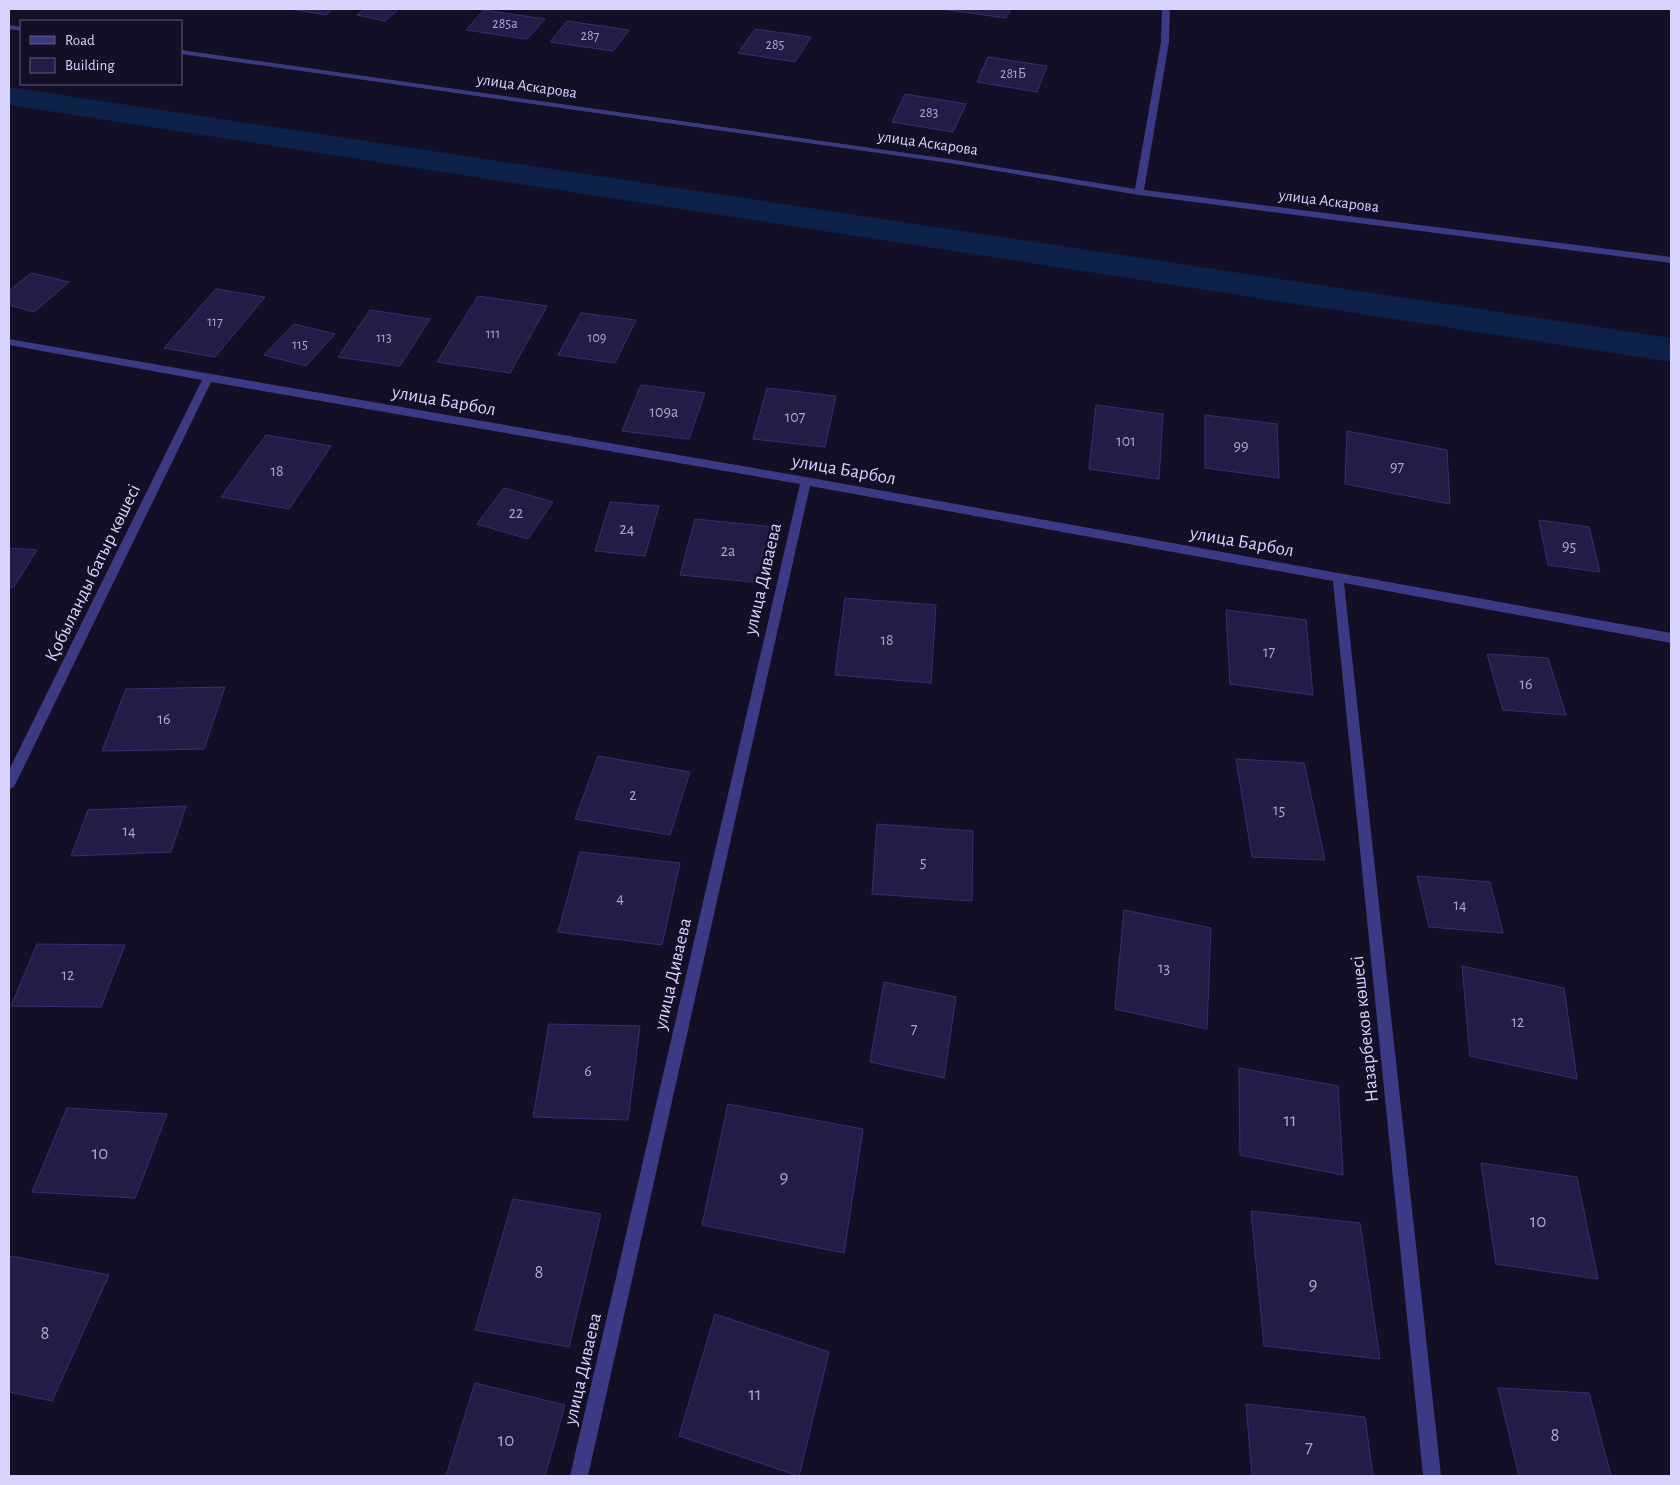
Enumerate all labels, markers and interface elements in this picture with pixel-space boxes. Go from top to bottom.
house number: 285а [492,17,518,31]
legend [20,20,182,85]
house number: 287 [581,29,600,43]
text: Road [65,33,95,48]
house number: 285 [766,38,785,52]
text: Building [65,58,115,73]
house number: 281Б [1000,67,1026,81]
street label: улица Аскарова [475,71,578,102]
house number: 283 [920,106,939,120]
street label: улица Аскарова [876,128,979,159]
street label: улица Аскарова [1277,187,1380,216]
house number: 117 [207,315,223,329]
house number: 111 [486,327,500,341]
house number: 113 [376,331,392,345]
house number: 109 [588,331,606,345]
house number: 115 [292,338,308,352]
street label: улица Барбол [390,382,497,419]
house number: 109а [650,404,678,420]
house number: 107 [785,409,806,425]
house number: 101 [1116,433,1136,449]
house number: 99 [1233,438,1249,454]
street label: улица Барбол [790,451,897,488]
house number: 97 [1390,459,1404,475]
house number: 18 [270,463,284,479]
street label: Қобыланды батыр көшесі [42,481,144,665]
house number: 22 [509,505,523,521]
house number: 24 [620,521,635,537]
street label: улица Диваева [741,521,785,638]
street label: улица Барбол [1188,523,1295,560]
house number: 95 [1562,538,1576,554]
house number: 2а [721,543,735,559]
house number: 18 [880,632,894,648]
house number: 17 [1263,644,1275,660]
house number: 16 [1519,676,1533,692]
house number: 16 [157,711,171,727]
house number: 2 [629,787,637,803]
house number: 15 [1273,802,1285,818]
house number: 14 [122,823,136,839]
house number: 5 [920,854,926,870]
house number: 4 [616,890,624,906]
house number: 14 [1453,897,1467,913]
street label: улица Диваева [651,916,695,1033]
street label: Назарбеков көшесі [1348,955,1382,1103]
house number: 13 [1158,960,1170,976]
house number: 12 [62,967,74,983]
house number: 12 [1512,1014,1524,1030]
house number: 7 [911,1021,918,1037]
house number: 6 [584,1063,592,1079]
house number: 11 [1283,1111,1297,1130]
house number: 10 [92,1144,108,1163]
house number: 9 [780,1168,789,1187]
house number: 10 [1530,1212,1546,1231]
house number: 8 [534,1263,544,1282]
house number: 9 [1309,1275,1318,1294]
street label: улица Диваева [561,1311,605,1428]
house number: 8 [40,1324,50,1343]
house number: 11 [748,1385,762,1404]
house number: 8 [1550,1426,1560,1445]
house number: 10 [498,1431,514,1450]
house number: 7 [1305,1438,1313,1457]

